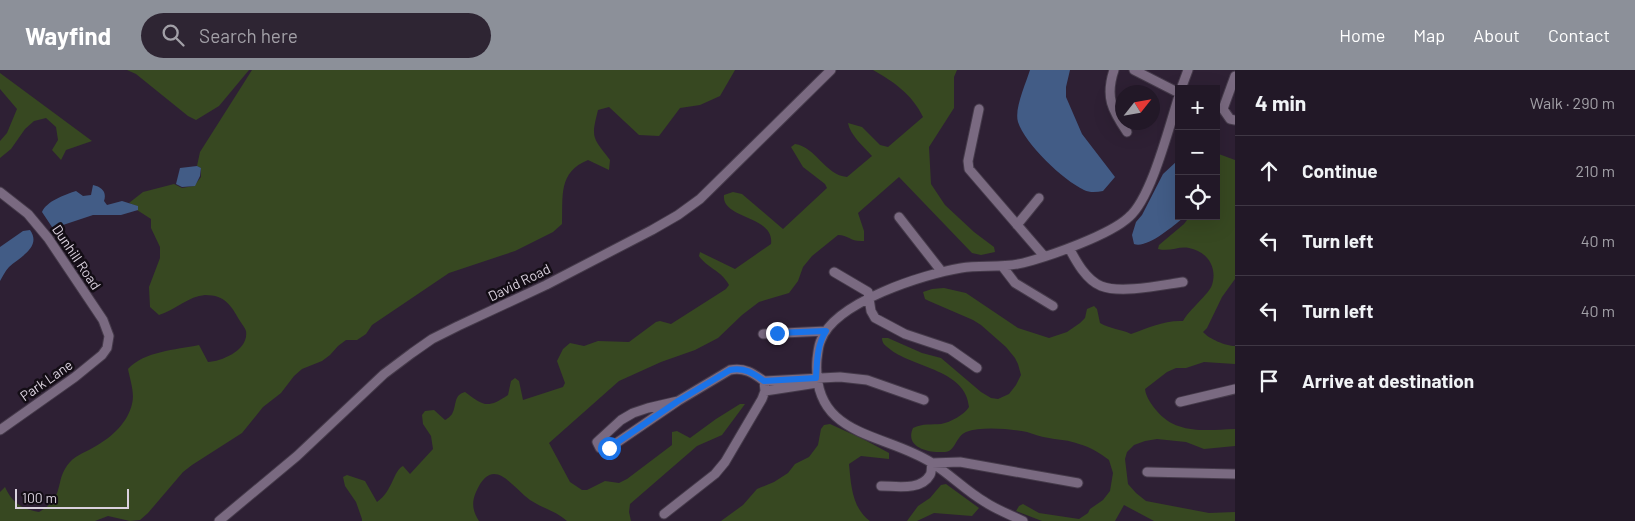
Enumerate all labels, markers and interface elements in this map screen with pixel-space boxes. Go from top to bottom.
search box [141,13,491,58]
text: Wayfind [25,21,111,50]
icon: search [159,21,187,49]
text: Search here [199,24,298,47]
text: Home [1339,24,1385,46]
text: Map [1413,24,1445,46]
text: About [1473,24,1520,46]
text: Contact [1548,24,1610,46]
north arrow [1115,85,1160,130]
map controls [1175,85,1220,220]
button: + [1175,85,1220,130]
text: 4 min [1255,90,1306,115]
text: Walk · 290 m [1530,93,1615,112]
button: − [1175,130,1220,175]
icon: ahead [1255,157,1283,185]
text: Continue [1302,159,1378,182]
text: 210 m [1576,161,1615,180]
button: locate [1175,175,1220,220]
street label: Dunhill Road [49,221,105,293]
icon: left [1255,227,1283,255]
text: Turn left [1302,229,1373,252]
text: 40 m [1581,231,1615,250]
street label: David Road [485,260,553,304]
icon: left [1255,297,1283,325]
text: Turn left [1302,299,1373,322]
text: 40 m [1581,301,1615,320]
route end [766,322,789,345]
street label: Park Lane [16,356,76,404]
icon: arrive [1255,367,1283,395]
text: Arrive at destination [1302,369,1474,392]
route start [598,437,621,460]
scale bar [15,486,129,509]
text: 100 m [22,489,57,506]

